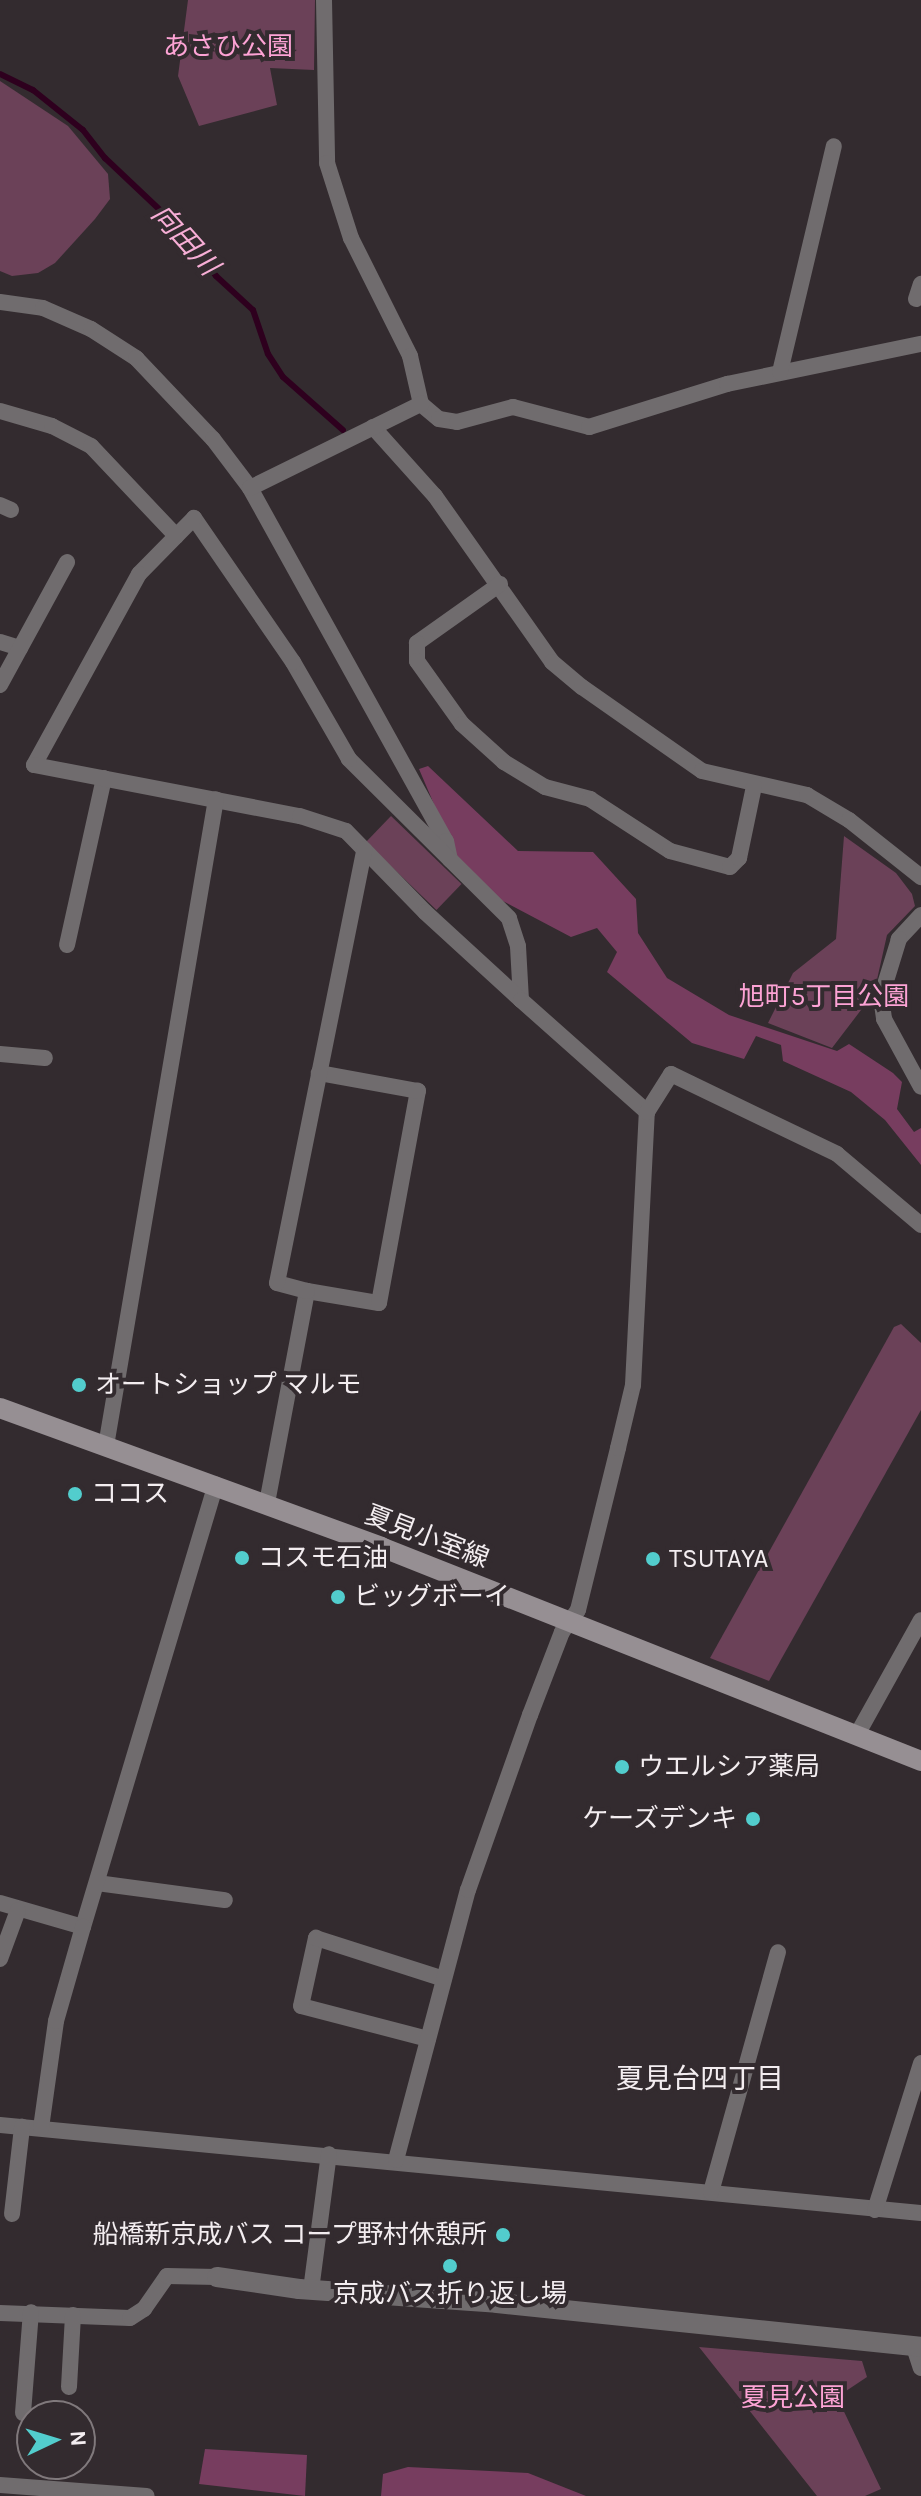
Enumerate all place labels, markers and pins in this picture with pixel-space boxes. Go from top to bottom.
place label: オートショップ マルモ [95,1369,361,1401]
marker: オートショップ マルモ [70,1376,88,1394]
place label: ココス [91,1478,169,1510]
marker: ココス [66,1485,84,1503]
place label: コスモ石油 [258,1542,388,1574]
place label: TSUTAYA [669,1543,768,1575]
marker: コスモ石油 [233,1549,251,1567]
marker: TSUTAYA [644,1550,662,1568]
place label: ビッグボーイ [354,1581,510,1613]
marker: ビッグボーイ [329,1588,347,1606]
place label: ウエルシア薬局 [638,1751,820,1783]
marker: ウエルシア薬局 [613,1758,631,1776]
place label: ケーズデンキ [581,1803,737,1835]
marker: ケーズデンキ [744,1810,762,1828]
place label: 船橋新京成バス コープ野村休憩所 [91,2219,487,2251]
marker: 船橋新京成バス コープ野村休憩所 [494,2226,512,2244]
marker: 京成バス折り返し場 [441,2257,459,2275]
place label: 京成バス折り返し場 [333,2278,567,2310]

